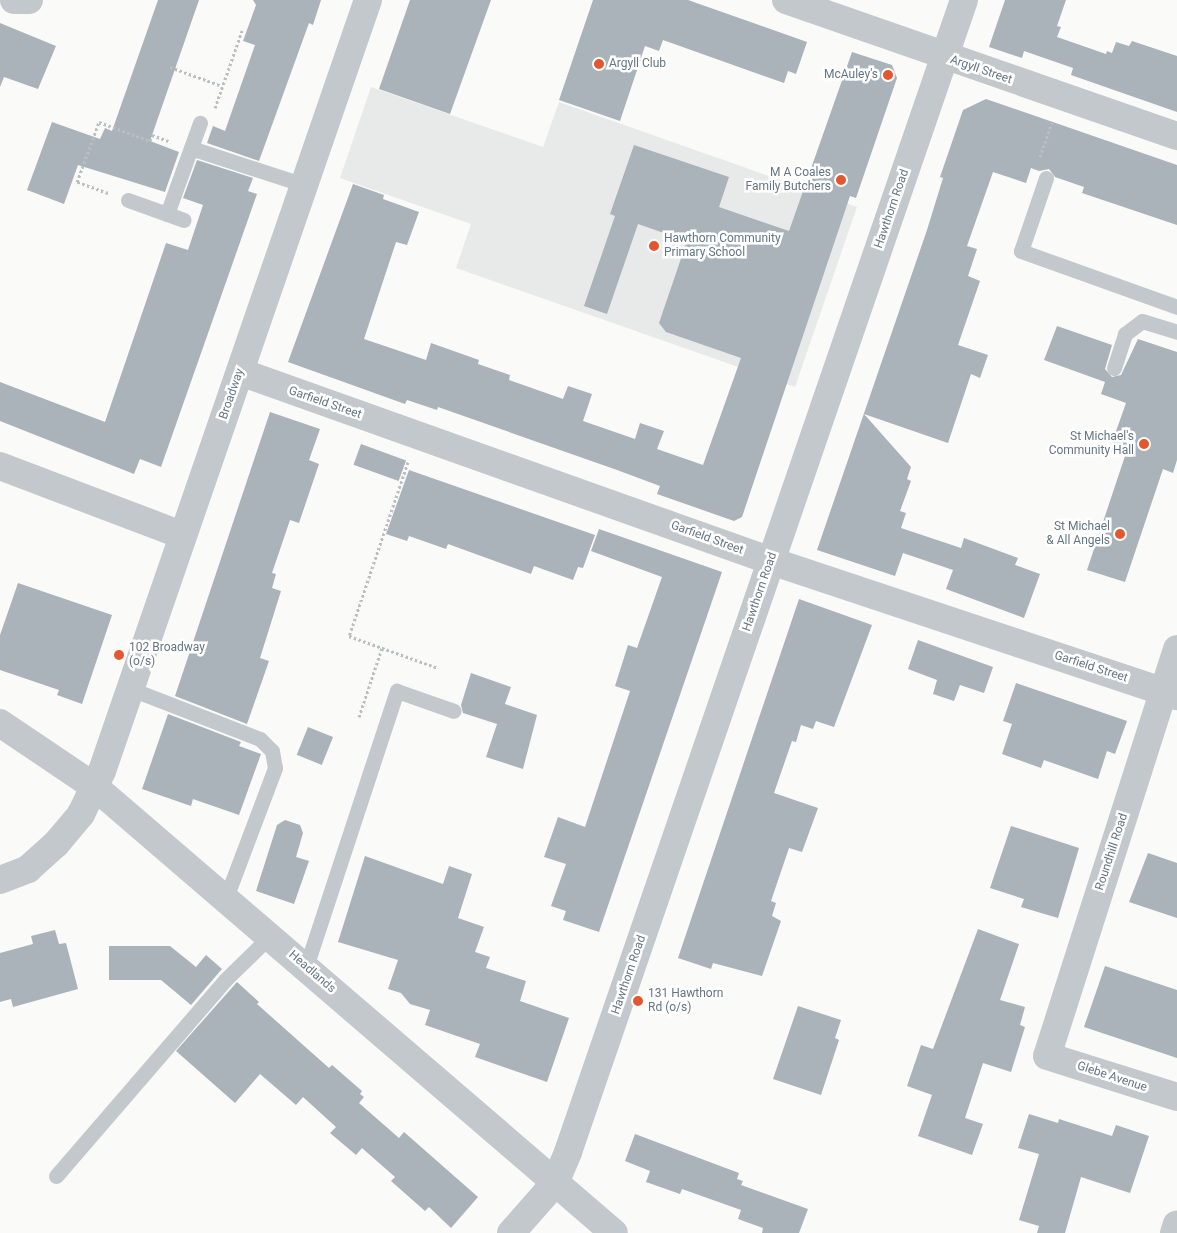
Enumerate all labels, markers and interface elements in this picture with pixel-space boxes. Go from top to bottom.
street label: Argyll Street [948,53,1014,87]
place label: Argyll Club [609,57,666,71]
marker: Argyll Club [593,58,605,70]
place label: McAuley's [824,68,878,82]
marker: McAuley's [882,69,894,81]
place label: M A Coales Family Butchers [745,166,831,194]
street label: Hawthorn Road [872,168,912,250]
marker: M A Coales Family Butchers [835,174,847,186]
place label: Hawthorn Community Primary School [664,232,781,260]
marker: Hawthorn Community Primary School [648,240,660,252]
street label: Broadway [217,367,247,421]
street label: Garfield Street [287,384,363,422]
place label: St Michael's Community Hall [1049,430,1134,458]
marker: St Michael's Community Hall [1138,438,1150,450]
street label: Garfield Street [669,518,745,558]
place label: St Michael & All Angels [1046,520,1110,548]
marker: St Michael & All Angels [1114,528,1126,540]
street label: Hawthorn Road [740,551,780,633]
place label: 102 Broadway (o/s) [129,641,205,669]
street label: Garfield Street [1053,648,1129,686]
marker: 102 Broadway (o/s) [113,649,125,661]
street label: Roundhill Road [1093,812,1131,892]
street label: Hawthorn Road [609,934,649,1016]
street label: Headlands [286,948,338,996]
place label: 131 Hawthorn Rd (o/s) [648,987,723,1015]
marker: 131 Hawthorn Rd (o/s) [632,995,644,1007]
street label: Glebe Avenue [1075,1059,1149,1095]

